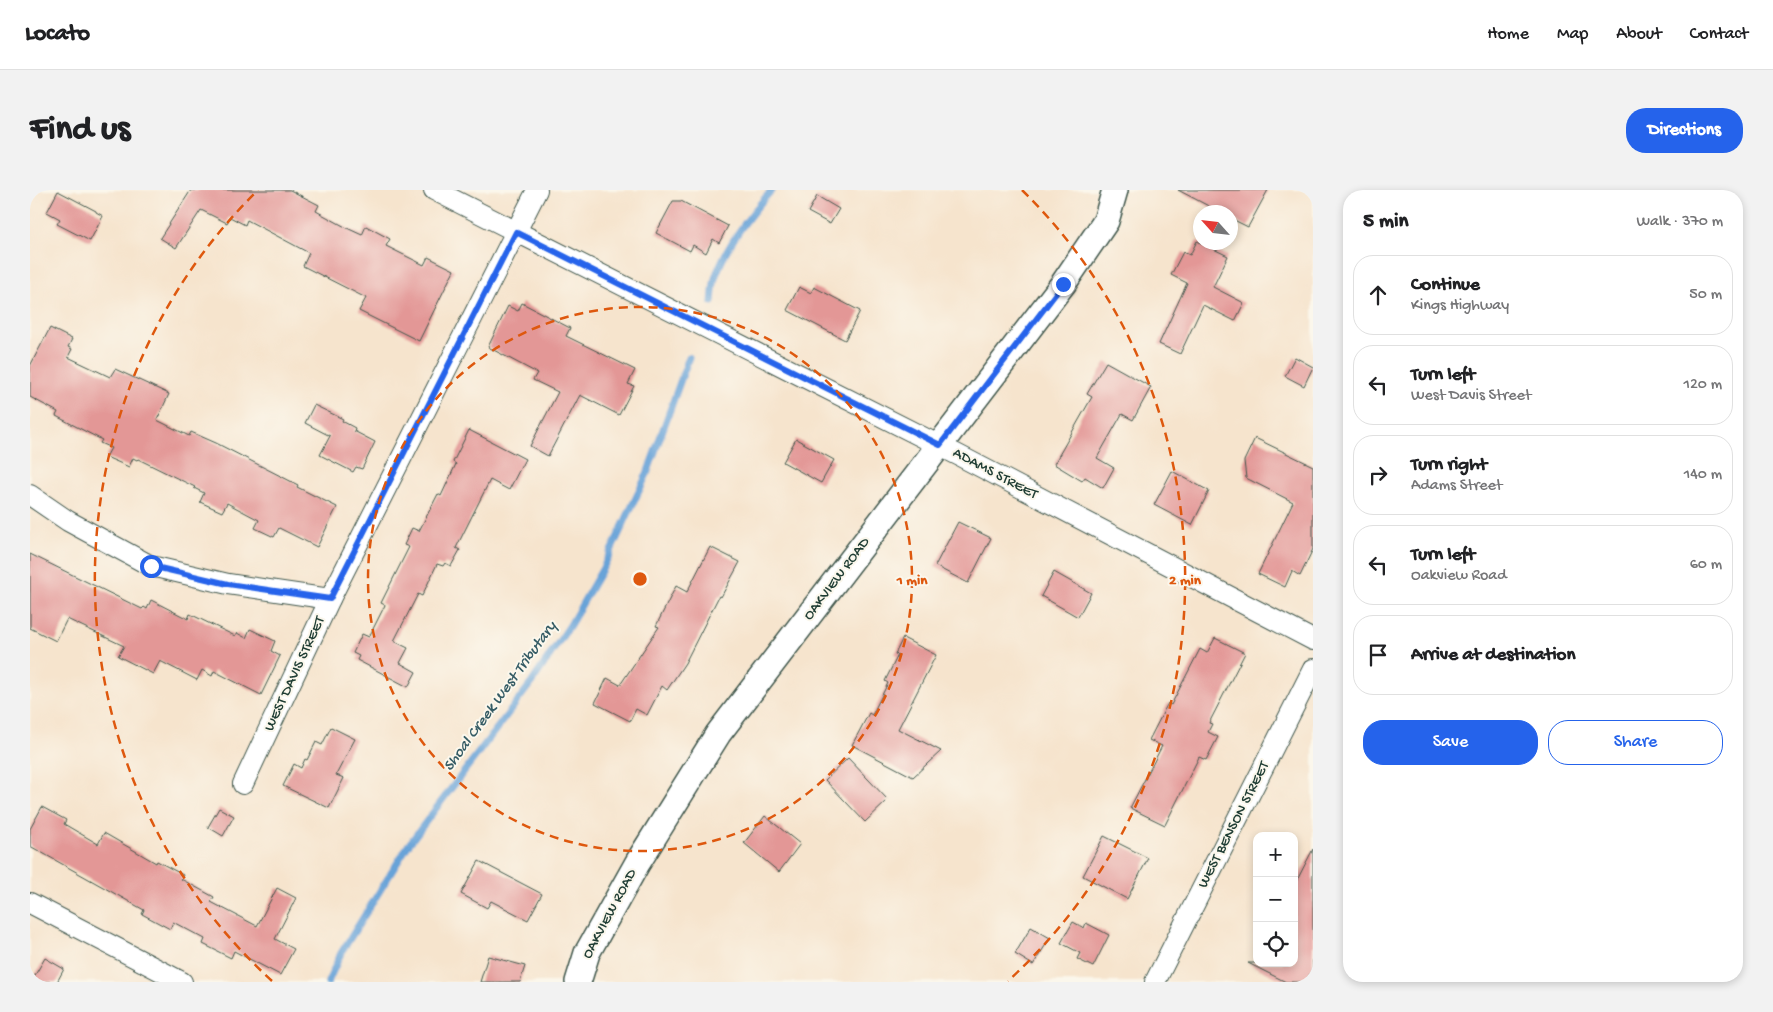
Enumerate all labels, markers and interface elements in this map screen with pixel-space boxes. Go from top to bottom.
text: Locato [25,20,90,49]
text: Home [1487,24,1529,45]
text: Map [1557,24,1588,45]
text: About [1616,24,1662,45]
text: Contact [1690,24,1748,45]
button: Directions [1626,108,1743,153]
text: Find us [30,110,130,151]
north arrow [1193,205,1238,250]
text: 5 min [1363,210,1408,235]
text: Walk · 370 m [1636,213,1723,232]
route end [1052,273,1075,296]
text: Continue [1411,274,1480,297]
icon: ahead [1364,281,1392,309]
text: 50 m [1689,286,1722,305]
text: Kings Highway [1411,297,1509,316]
text: Turn left [1411,364,1475,387]
icon: left [1364,371,1392,399]
text: 120 m [1683,376,1722,395]
text: West Davis Street [1411,387,1531,406]
street label: ADAMS STREET [950,444,1042,504]
text: Turn right [1411,454,1487,477]
icon: right [1364,461,1392,489]
text: 140 m [1684,466,1722,485]
text: Adams Street [1411,477,1502,496]
street label: OAKVIEW ROAD [800,534,874,624]
text: Turn left [1411,544,1475,567]
icon: left [1364,551,1392,579]
route start [140,555,163,578]
text: 60 m [1690,556,1722,575]
text: Oakview Road [1411,567,1507,586]
centre of rings [631,570,649,588]
text: 1 min [896,572,928,590]
text: 2 min [1169,572,1202,590]
street label: WEST DAVIS STREET [261,613,330,734]
water label: Shoal Creek West Tributary [440,617,562,776]
icon: arrive [1364,641,1392,669]
text: Arrive at destination [1411,644,1575,667]
button: Save [1363,720,1538,765]
button: Share [1548,720,1723,765]
street label: WEST BENSON STREET [1194,758,1274,891]
map controls [1253,832,1298,967]
button: + [1253,832,1298,877]
street label: OAKVIEW ROAD [579,866,641,962]
button: − [1253,877,1298,922]
button: locate [1253,922,1298,967]

